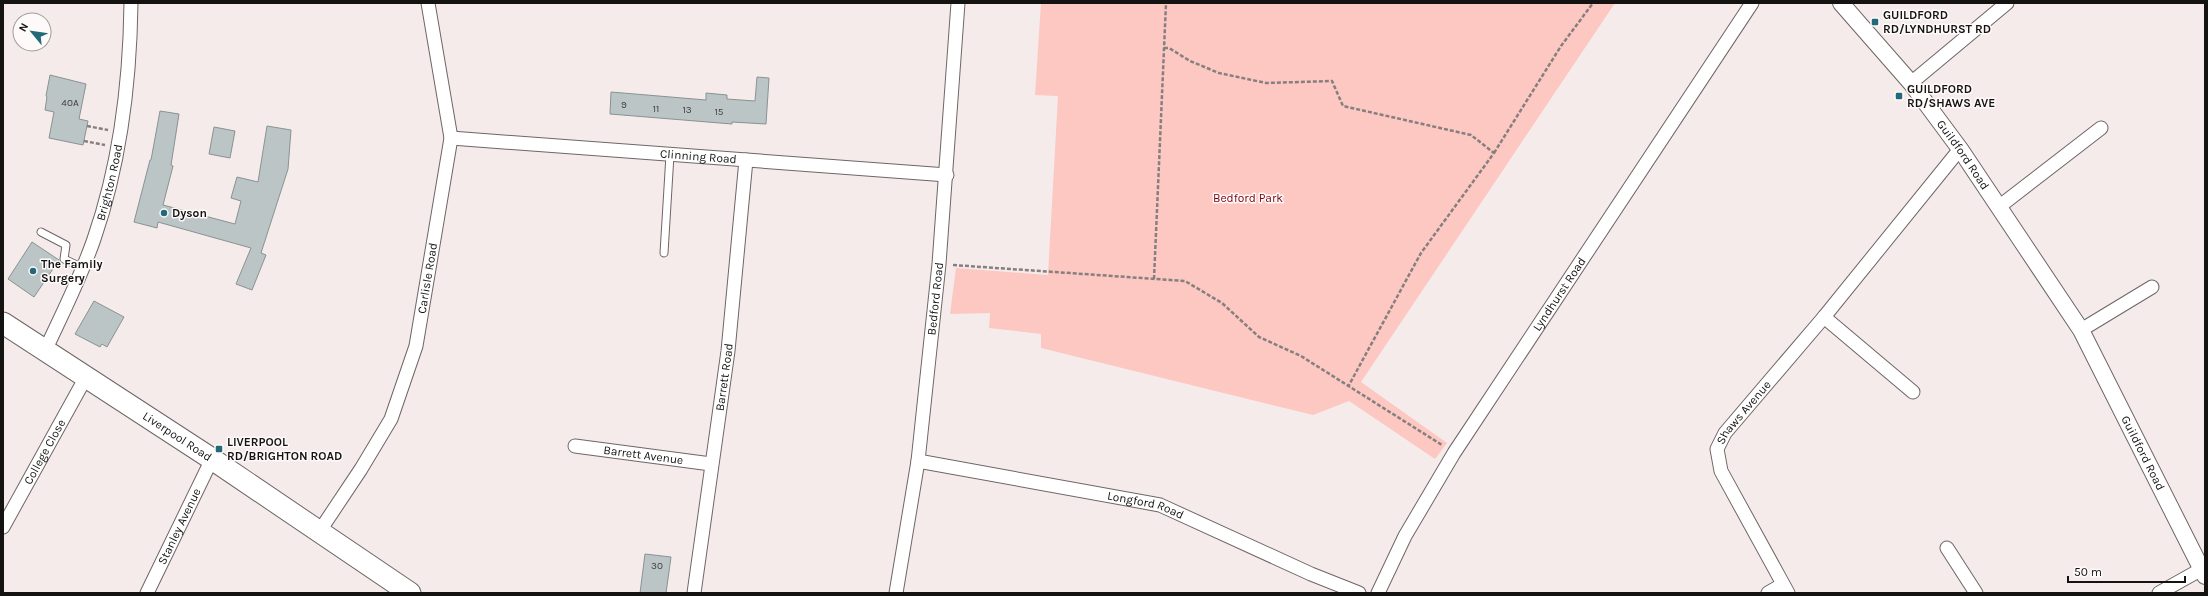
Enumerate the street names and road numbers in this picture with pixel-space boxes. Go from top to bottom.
street label: Guildford Road [1934,117,1992,192]
street label: Brighton Road [93,143,125,222]
street label: Clinning Road [659,147,737,166]
street label: Carlisle Road [415,242,440,315]
street label: Lyndhurst Road [1530,255,1589,334]
street label: Bedford Road [924,261,946,336]
street label: Barrett Road [713,343,736,412]
street label: Shaws Avenue [1714,378,1774,447]
street label: Liverpool Road [140,409,215,464]
street label: Guildford Road [2118,413,2168,493]
street label: College Close [21,417,68,487]
street label: Barrett Avenue [603,443,684,467]
street label: Stanley Avenue [155,486,204,567]
street label: Longford Road [1106,489,1186,522]

